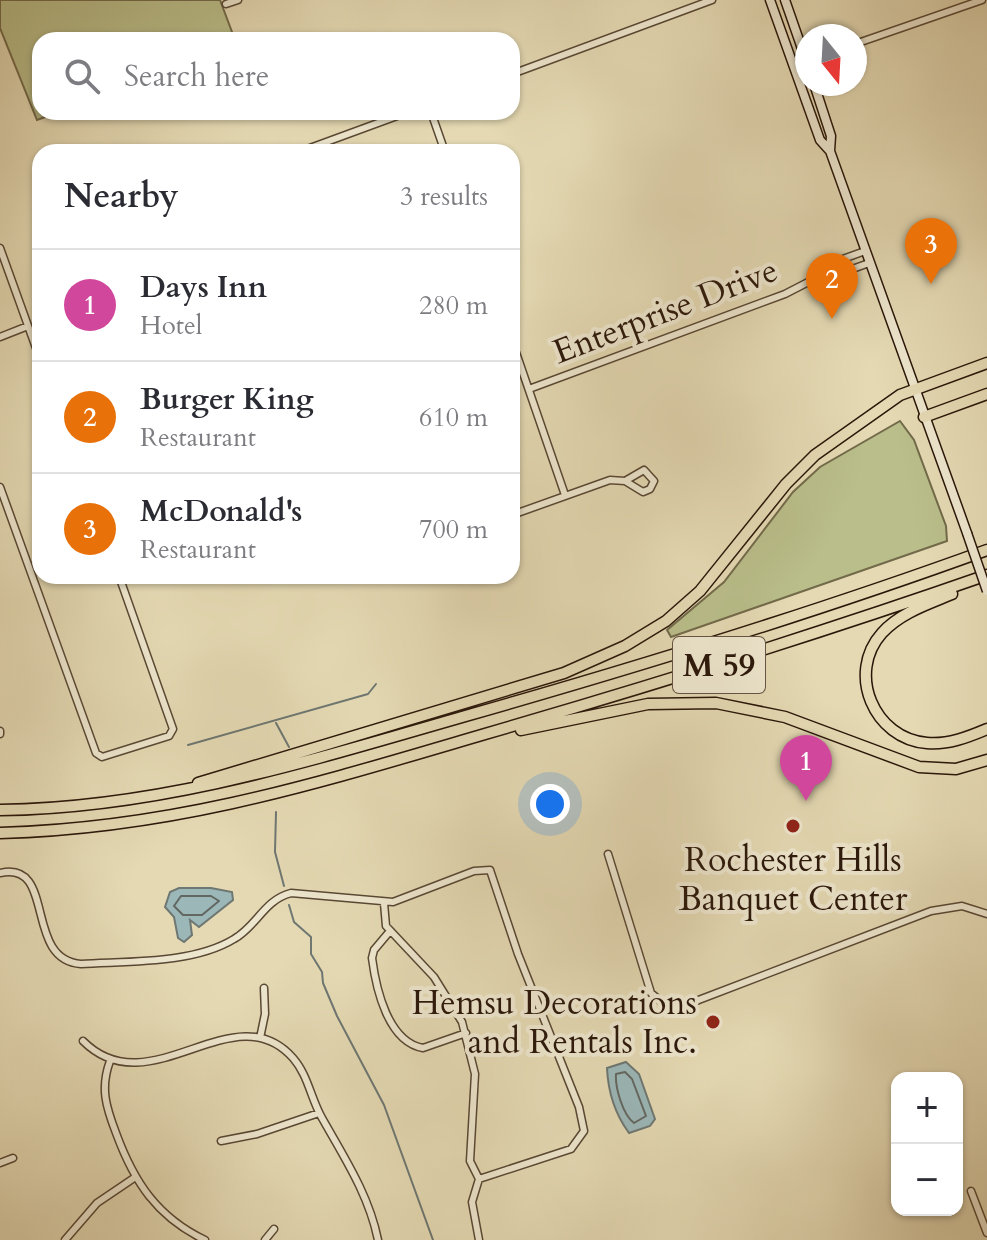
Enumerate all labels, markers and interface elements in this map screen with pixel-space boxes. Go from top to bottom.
north arrow [795,24,867,96]
search box [32,32,520,120]
icon: search [60,54,104,98]
text: Search here [124,56,269,97]
text: Nearby [64,173,179,219]
text: 3 results [400,179,488,214]
pin: 3 [905,218,957,284]
street label: Enterprise Drive [546,247,784,375]
pin: 2 [806,253,858,319]
text: Days Inn [140,267,267,308]
text: 1 [83,288,97,323]
text: 280 m [419,288,488,323]
text: Hotel [140,308,202,343]
text: Burger King [140,379,314,420]
text: 2 [83,400,97,435]
text: 610 m [419,400,488,435]
text: Restaurant [140,420,256,455]
text: McDonald's [140,491,302,532]
text: 3 [83,512,97,547]
text: 700 m [419,512,488,547]
text: Restaurant [140,532,256,567]
road number: M 59 [673,637,765,693]
pin: 1 [780,735,832,801]
your location [530,784,570,824]
marker: Rochester Hills Banquet Center [784,817,802,835]
place label: Rochester Hills Banquet Center [679,837,908,922]
place label: Hemsu Decorations and Rentals Inc. [412,980,697,1065]
marker: Hemsu Decorations and Rentals Inc. [704,1013,722,1031]
map controls [891,1072,963,1216]
button: + [891,1072,963,1144]
button: − [891,1144,963,1216]

